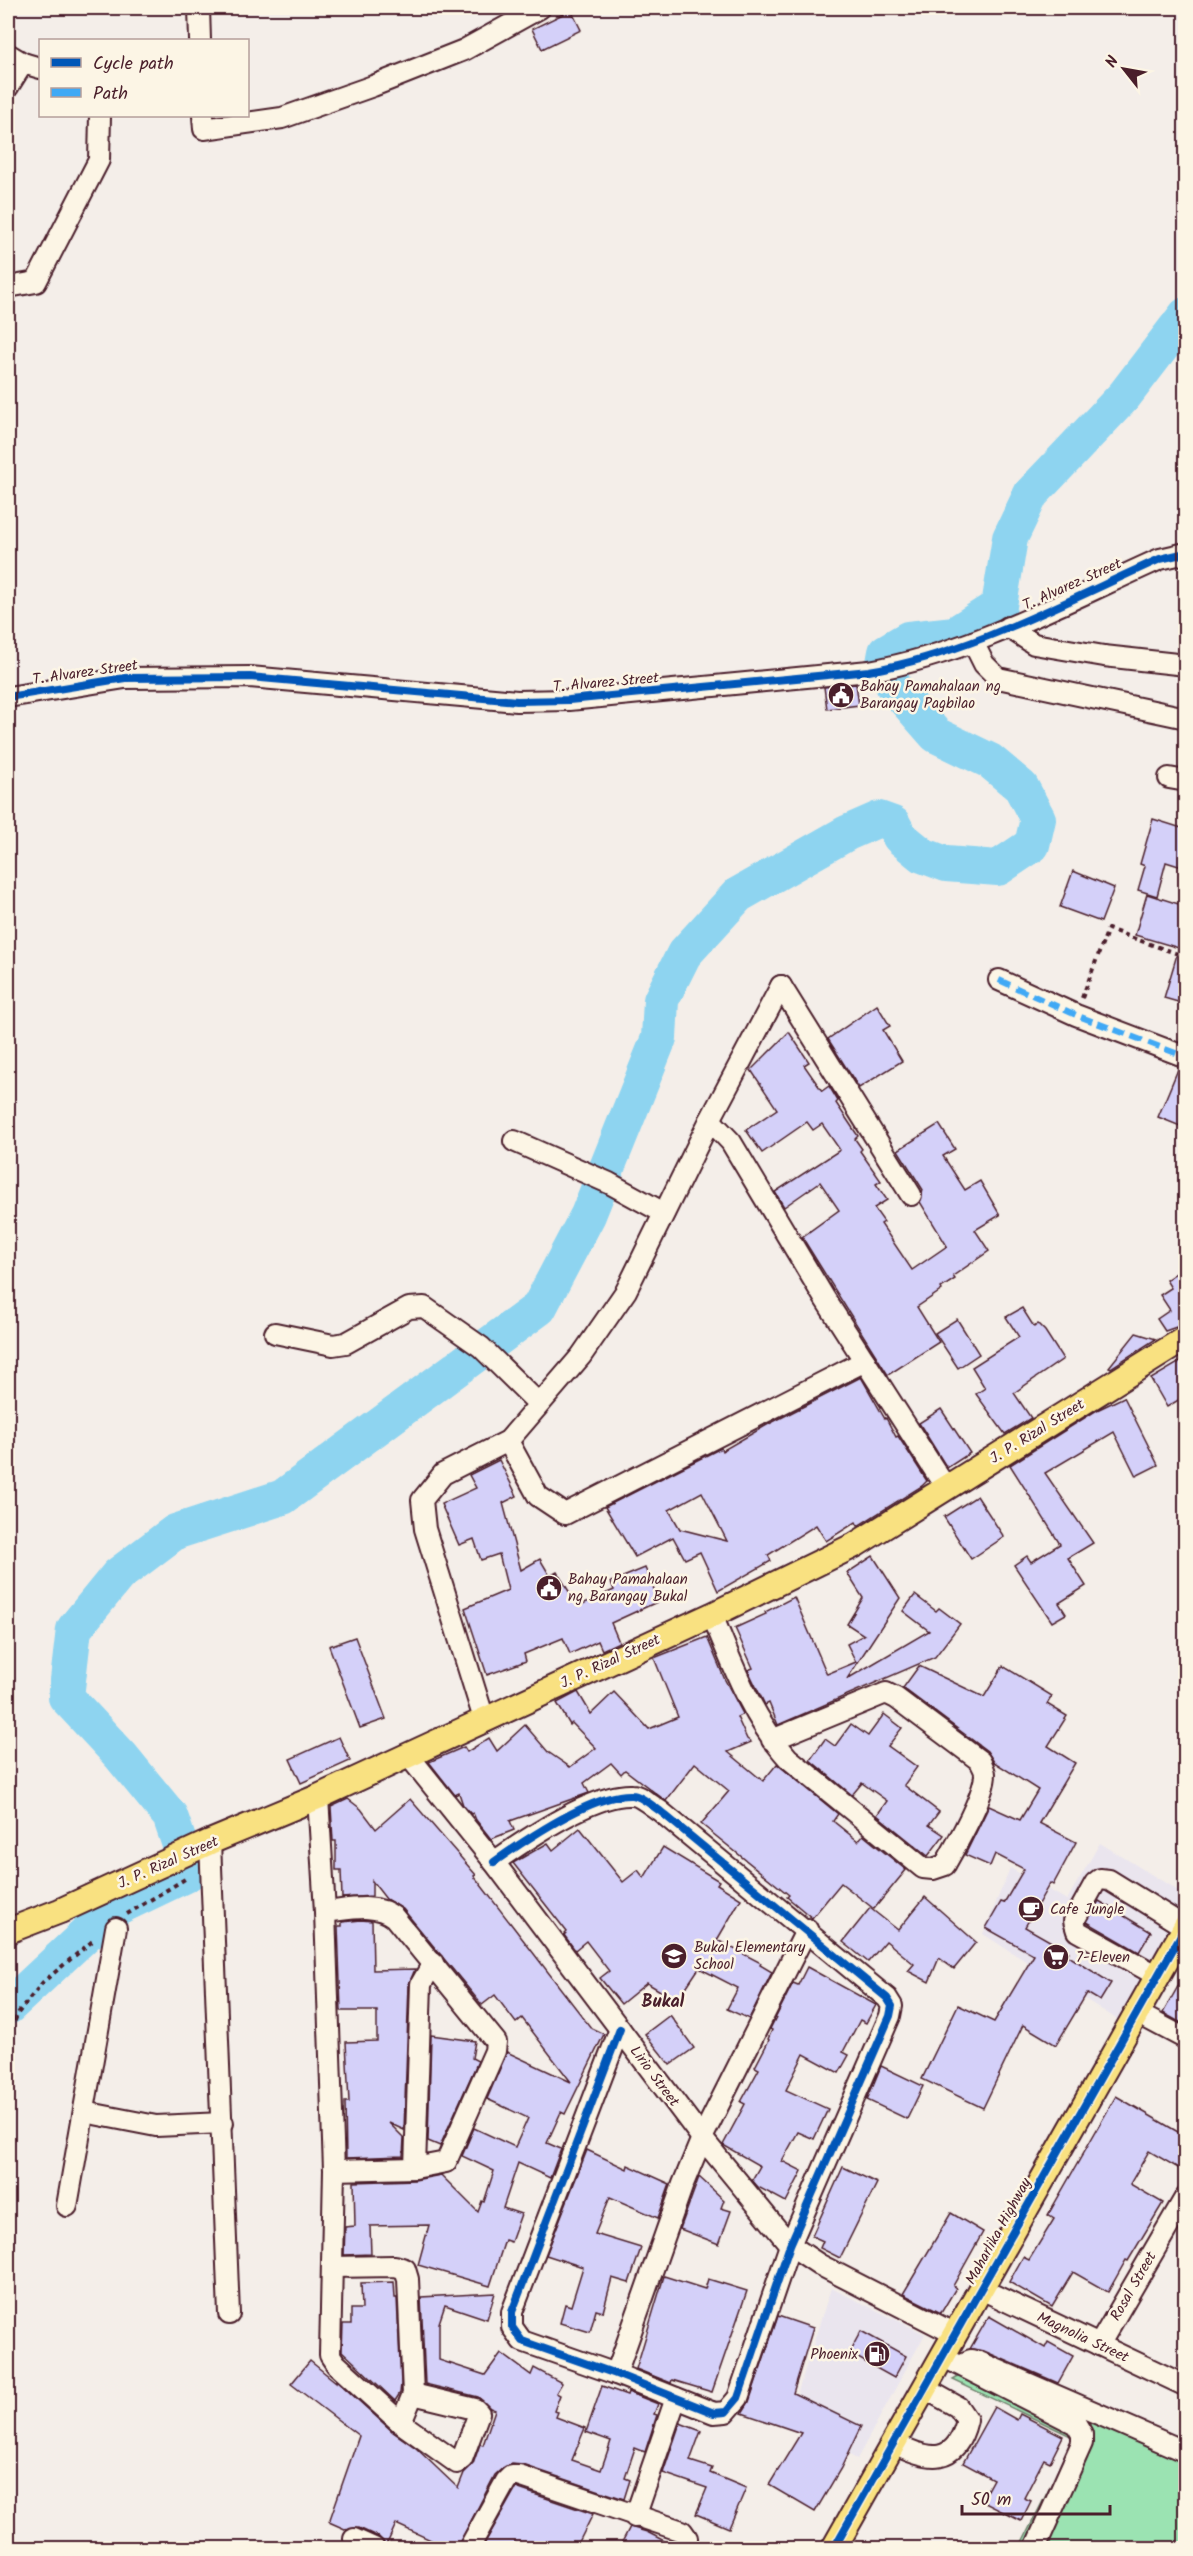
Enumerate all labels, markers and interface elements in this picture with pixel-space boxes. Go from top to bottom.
legend [39,39,249,117]
north arrow [1094,39,1154,99]
text: Cycle path [93,50,174,79]
text: N [1099,51,1126,73]
text: Path [93,80,128,109]
street label: T. Alvarez Street [1019,552,1126,617]
street label: T. Alvarez Street [31,654,140,692]
street label: T. Alvarez Street [552,666,660,700]
place label: Bahay Pamahalaan ng Barangay Pagbilao [860,675,1001,716]
public building icon: Bahay Pamahalaan ng Barangay Pagbilao [826,680,856,710]
street label: J. P. Rizal Street [985,1393,1090,1471]
place label: Bahay Pamahalaan ng Barangay Bukal [568,1568,688,1609]
public building icon: Bahay Pamahalaan ng Barangay Bukal [534,1573,564,1603]
street label: J. P. Rizal Street [556,1628,665,1696]
street label: J. P. Rizal Street [114,1830,223,1896]
cafe icon: Cafe Jungle [1016,1894,1046,1924]
place label: Cafe Jungle [1050,1898,1124,1922]
place label: Bukal Elementary School [694,1936,806,1977]
school or university icon: Bukal Elementary School [659,1941,689,1971]
supermarket icon: 7-Eleven [1041,1942,1071,1972]
place label: 7-Eleven [1076,1946,1130,1970]
district label: Bukal [642,1988,685,2017]
street label: Lirio Street [623,2041,685,2112]
street label: Maharlika Highway [959,2173,1039,2289]
street label: Rosal Street [1104,2247,1164,2326]
street label: Magnolia Street [1033,2306,1133,2370]
fuel station icon: Phoenix [862,2339,892,2369]
place label: Phoenix [810,2343,859,2367]
scale bar [962,2478,1110,2516]
text: 50 m [971,2486,1011,2515]

